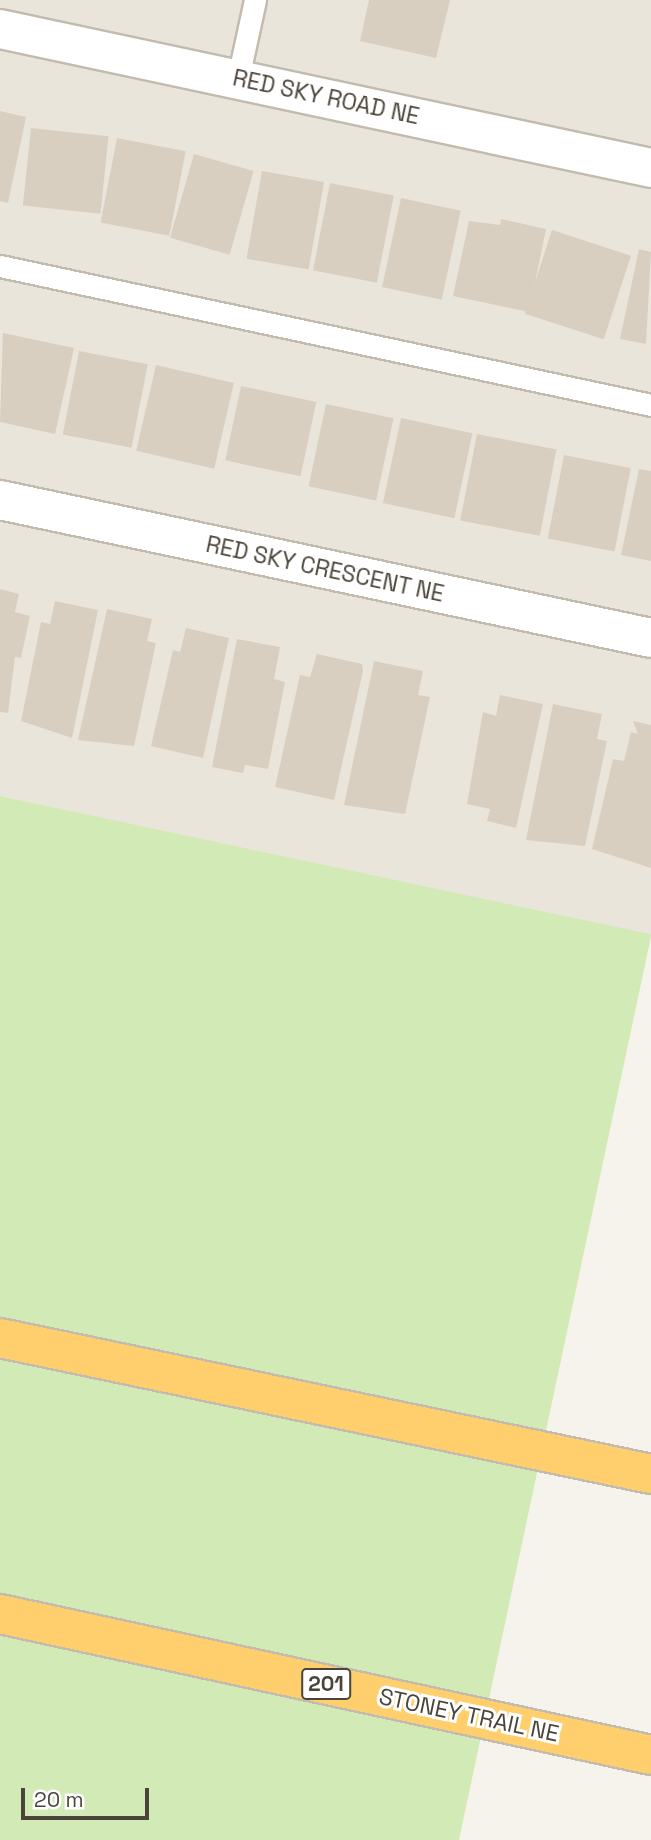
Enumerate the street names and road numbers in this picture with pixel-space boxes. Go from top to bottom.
street label: RED SKY ROAD NE [230,64,422,130]
street label: RED SKY CRESCENT NE [203,530,447,608]
road number: 201 [300,1666,352,1702]
street label: STONEY TRAIL NE [376,1682,562,1748]

